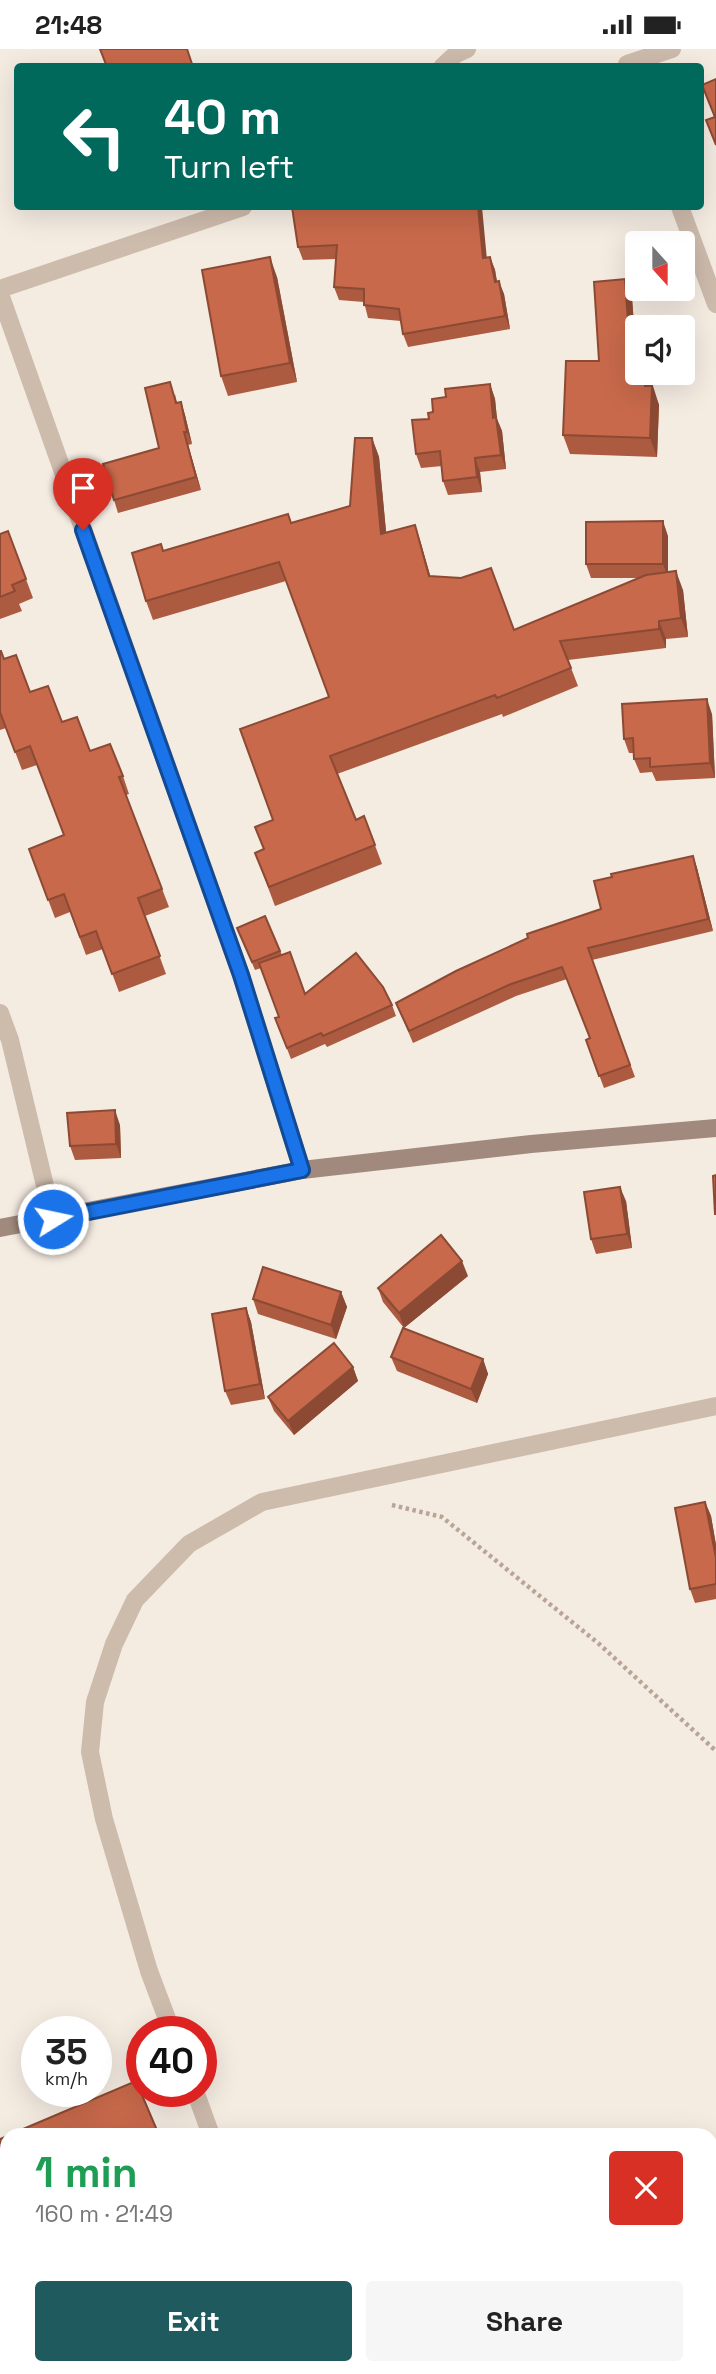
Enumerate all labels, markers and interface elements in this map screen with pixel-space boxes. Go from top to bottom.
text: 21:48 [35,8,102,42]
text: 40 m [164,86,281,148]
icon: left [49,91,140,182]
text: Turn left [164,147,294,187]
north arrow [625,231,695,301]
map controls [625,231,695,385]
button: sound [625,315,695,385]
pin [53,458,113,530]
icon: arrive [64,469,102,507]
position arrow [16,1182,90,1256]
speed limit sign: 40 [126,2016,217,2107]
text: 35 [45,2030,88,2074]
text: km/h [45,2067,88,2090]
text: 1 min [35,2146,138,2199]
button: close [609,2151,683,2225]
text: 160 m · 21:49 [35,2199,173,2229]
button: Exit [35,2281,352,2361]
button: Share [366,2281,683,2361]

